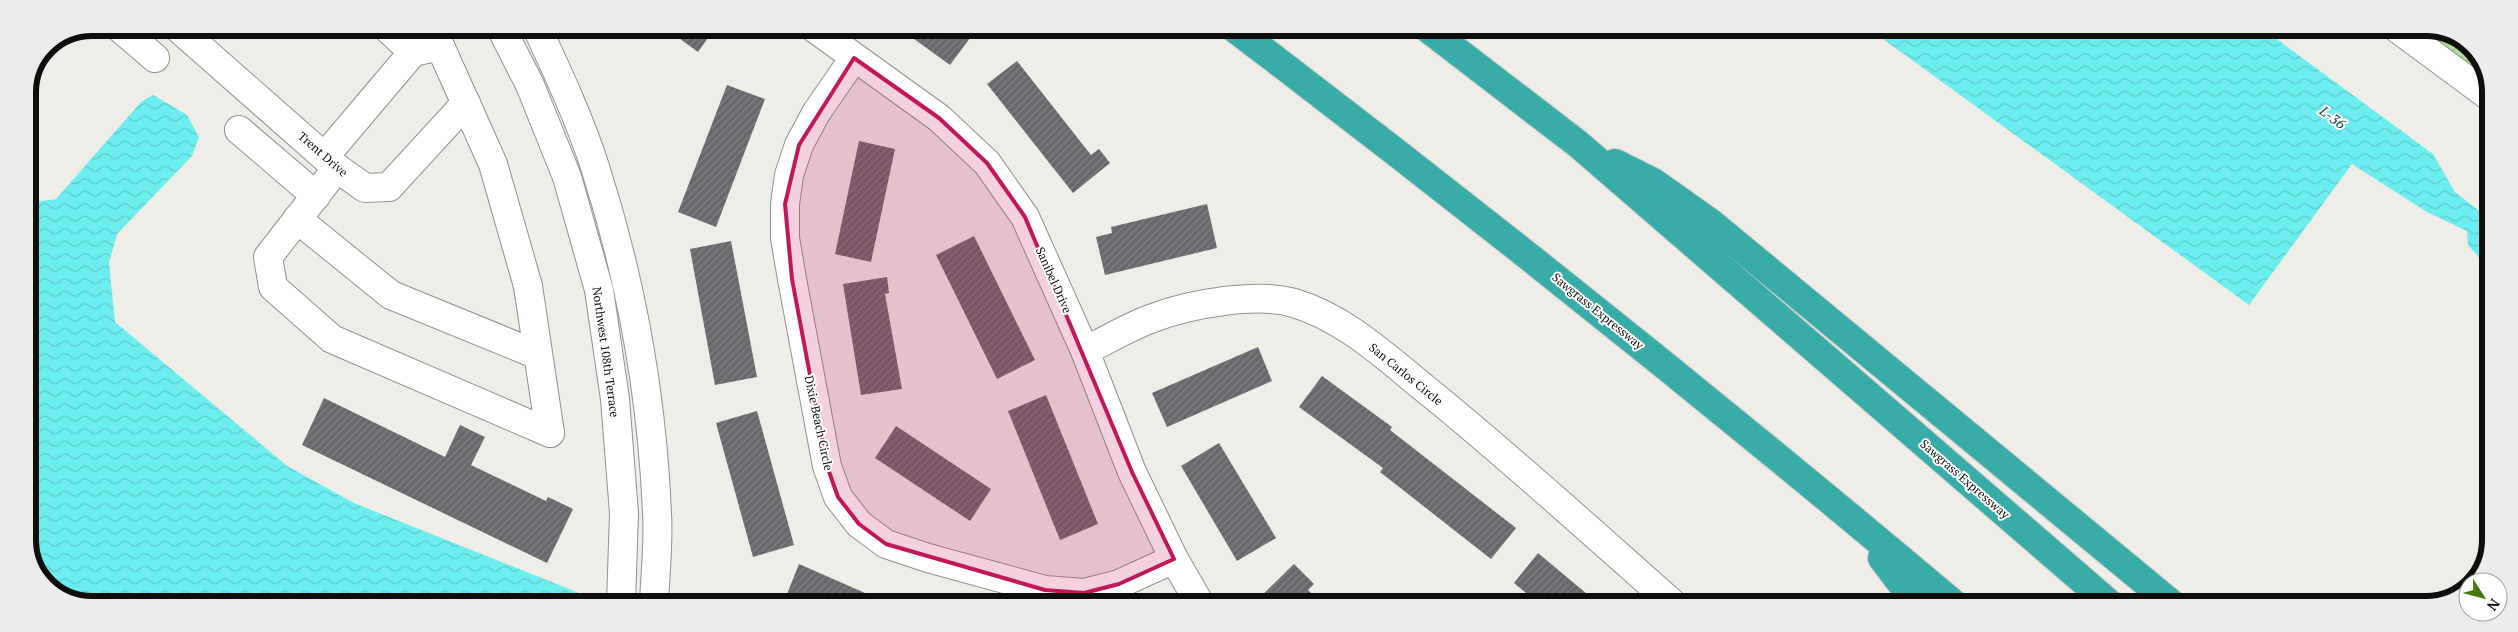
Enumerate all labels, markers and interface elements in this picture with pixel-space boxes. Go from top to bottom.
water label: L-36 [2315,100,2350,133]
street label: Trent Drive [295,128,351,180]
street label: Sanibel Drive [1033,245,1075,315]
street label: Sawgrass Expressway [1549,270,1647,353]
street label: Northwest 108th Terrace [589,286,623,418]
street label: San Carlos Circle [1366,340,1446,408]
street label: Dixie Beach Circle [802,374,836,472]
street label: Sawgrass Expressway [1917,436,2013,522]
north arrow [2458,572,2508,622]
text: N [2483,595,2505,615]

